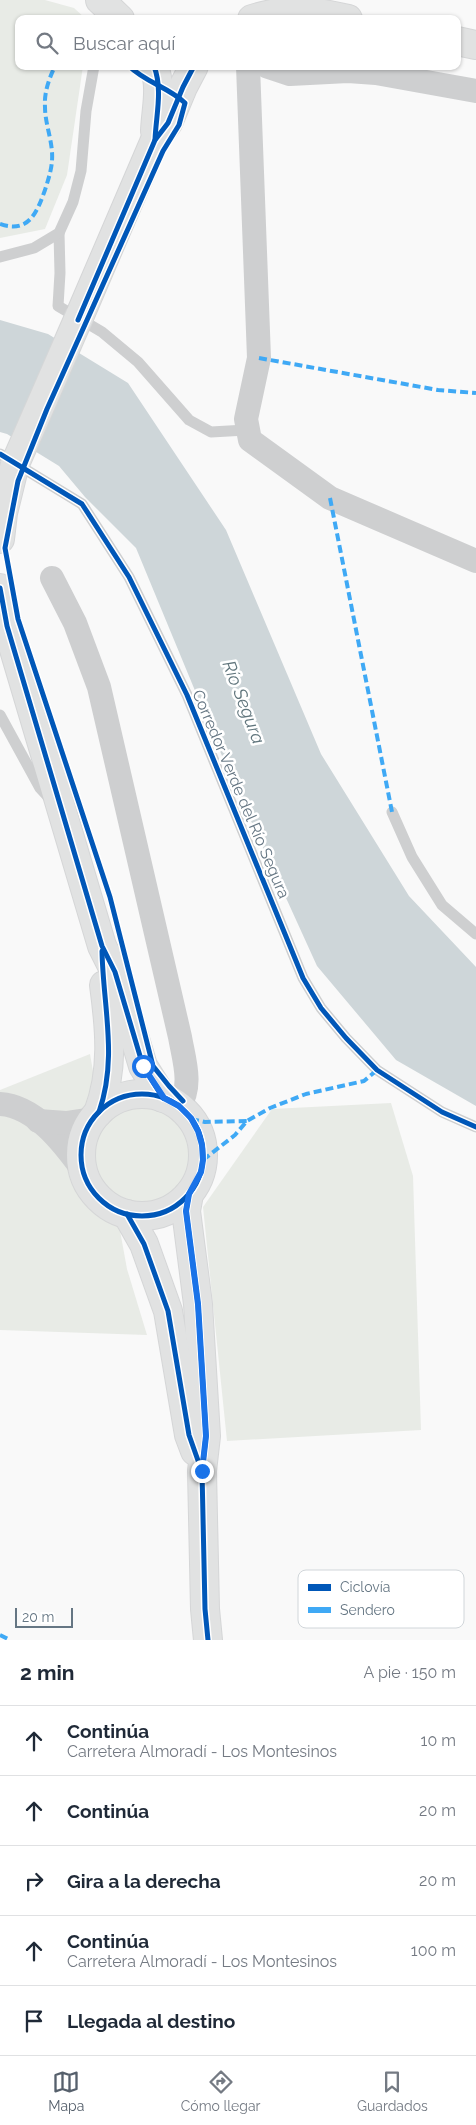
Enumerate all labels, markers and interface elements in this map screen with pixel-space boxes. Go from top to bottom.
search box [15,15,461,70]
icon: search [33,29,61,57]
text: Buscar aquí [73,32,175,54]
water label: Río Segura [218,657,270,747]
street label: Corredor Verde del Río Segura [188,687,294,901]
route start [132,1055,155,1078]
route end [191,1460,214,1483]
legend [298,1570,464,1628]
text: Ciclovía [340,1579,390,1595]
text: Sendero [340,1602,395,1618]
scale bar [15,1605,72,1628]
text: 20 m [22,1609,54,1625]
text: 2 min [20,1660,74,1685]
text: A pie · 150 m [364,1663,456,1682]
text: Continúa [67,1720,149,1742]
icon: ahead [20,1727,48,1755]
text: 10 m [421,1731,456,1750]
text: Carretera Almoradí - Los Montesinos [67,1742,337,1761]
icon: ahead [20,1797,48,1825]
text: Continúa [67,1800,149,1822]
text: 20 m [419,1801,456,1820]
icon: right [20,1867,48,1895]
text: Gira a la derecha [67,1870,221,1892]
text: 20 m [419,1871,456,1890]
text: Continúa [67,1930,149,1952]
icon: ahead [20,1937,48,1965]
text: 100 m [411,1941,456,1960]
text: Carretera Almoradí - Los Montesinos [67,1952,337,1971]
icon: arrive [20,2007,48,2035]
text: Llegada al destino [67,2010,235,2032]
tab: Mapa [48,2068,84,2114]
tab: Cómo llegar [181,2068,261,2114]
tab: Guardados [357,2068,428,2114]

